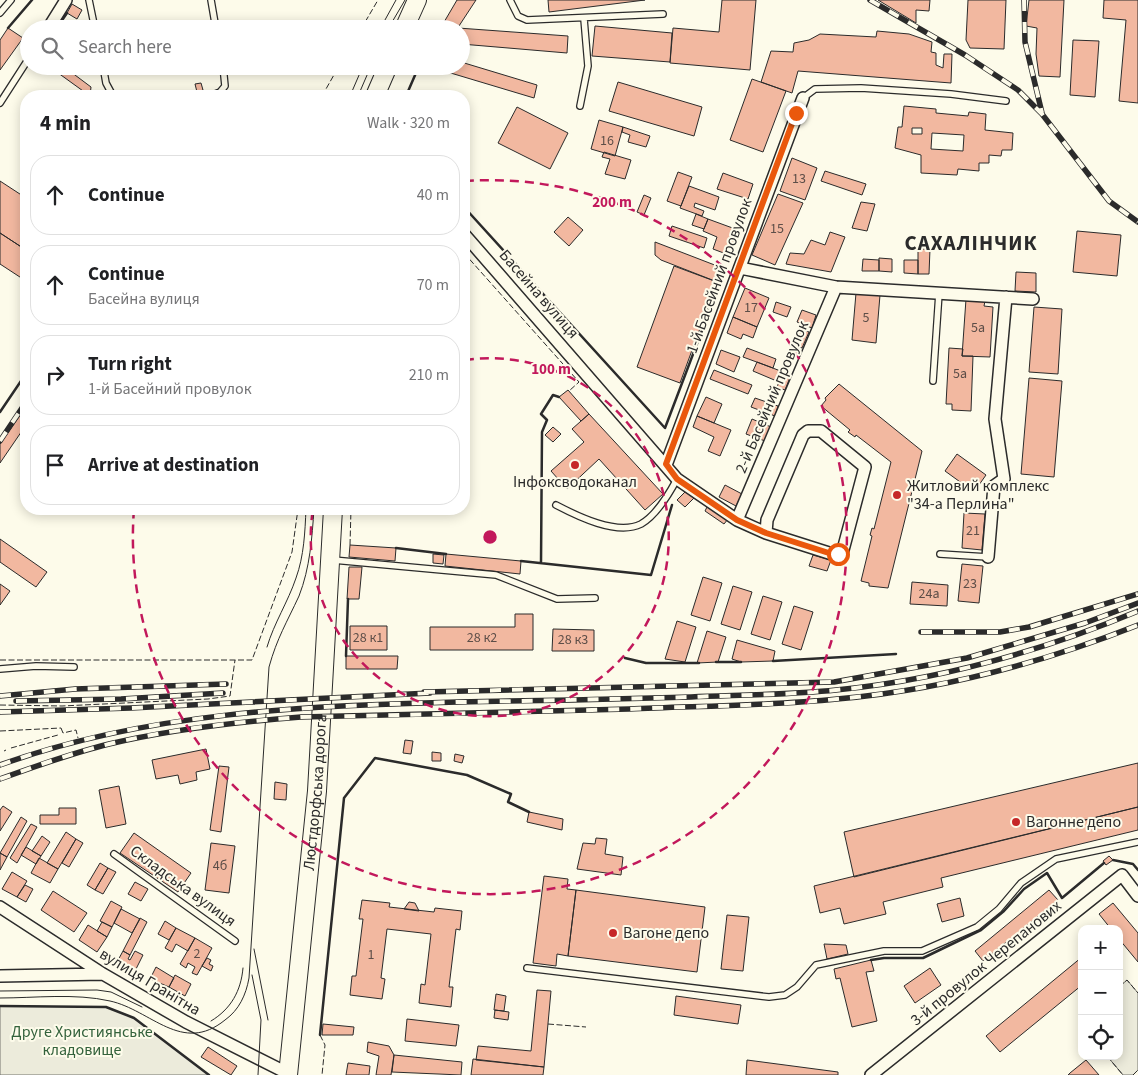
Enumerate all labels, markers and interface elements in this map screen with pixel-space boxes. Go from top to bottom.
search box [20,20,470,75]
icon: search [38,34,66,62]
text: Search here [78,34,172,61]
route end [785,102,808,125]
text: 4 min [40,108,91,138]
text: Walk · 320 m [367,112,450,134]
house number: 16 [600,131,614,151]
house number: 13 [792,169,806,189]
icon: ahead [41,181,69,209]
text: Continue [88,182,165,209]
text: 40 m [417,184,449,206]
text: 200 m [592,192,632,213]
street label: 1-й Басейний провулок [681,195,757,357]
house number: 15 [770,219,784,239]
district label: САХАЛІНЧИК [905,228,1038,258]
street label: Басейна вулиця [494,245,584,343]
text: Continue [88,261,165,288]
icon: ahead [41,271,69,299]
text: 70 m [417,274,449,296]
text: Басейна вулиця [88,288,200,310]
house number: 17 [744,298,758,318]
house number: 5 [863,308,870,328]
street label: 2-й Басейний провулок [730,317,814,477]
house number: 5а [971,318,985,338]
text: Turn right [88,351,172,378]
text: 100 m [531,359,571,380]
icon: right [41,361,69,389]
text: 210 m [409,364,449,386]
house number: 5а [953,364,967,384]
text: 1-й Басейний провулок [88,378,252,400]
icon: arrive [41,451,69,479]
text: Arrive at destination [88,452,259,479]
marker: Інфоксводоканал [569,459,581,471]
place label: Інфоксводоканал [513,471,637,493]
place label: Житловий комплекс "34-а Перлина" [907,475,1049,515]
marker: Житловий комплекс "34-а Перлина" [891,489,903,501]
house number: 21 [966,521,980,541]
centre of rings [481,528,499,546]
route start [827,543,850,566]
house number: 23 [963,574,977,594]
house number: 24а [919,584,939,604]
house number: 28 к1 [353,628,383,648]
house number: 28 к2 [467,628,497,648]
house number: 28 к3 [558,630,588,650]
street label: Люстдорфська дорога [298,714,332,872]
place label: Вагонне депо [1026,811,1121,833]
marker: Вагонне депо [1010,816,1022,828]
street label: Складська вулиця [125,840,241,932]
house number: 4б [213,856,227,876]
street label: 3-й провулок Черепанових [906,895,1066,1031]
place label: Вагоне депо [623,922,709,944]
map controls [1078,925,1123,1060]
button: + [1078,925,1123,970]
marker: Вагоне депо [607,927,619,939]
street label: вулиця Гранітна [95,943,205,1021]
house number: 2 [194,944,201,964]
house number: 1 [368,945,375,965]
button: − [1078,970,1123,1015]
button: locate [1078,1015,1123,1060]
park label: Друге Християнське кладовище [11,1021,153,1061]

